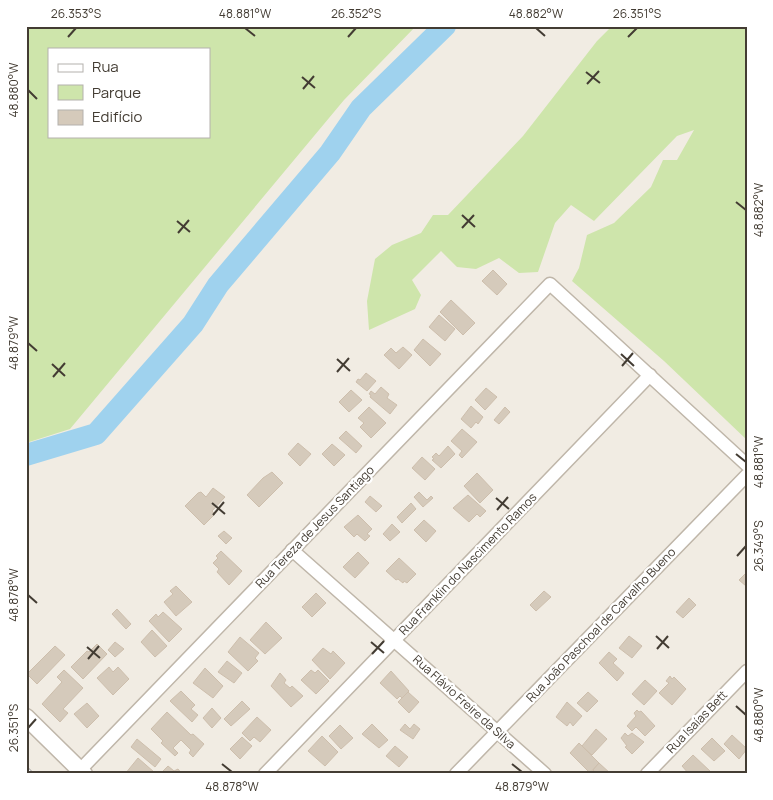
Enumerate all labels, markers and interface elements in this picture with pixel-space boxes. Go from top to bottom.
text: 26.353°S [51,5,101,22]
text: 48.881°W [219,5,272,22]
text: 26.352°S [331,5,381,22]
text: 48.882°W [509,5,564,22]
text: 26.351°S [613,5,661,22]
legend [48,48,210,138]
text: Rua [92,56,119,77]
text: 48.880°W [5,62,22,117]
text: Parque [92,82,141,103]
text: Edifício [92,106,143,127]
text: 48.882°W [750,182,767,237]
text: 48.879°W [5,315,22,370]
text: 48.881°W [750,435,767,488]
street label: Rua Tereza de Jesus Santiago [252,462,378,592]
street label: Rua Franklin do Nascimento Ramos [395,489,540,639]
text: 26.349°S [750,520,767,572]
street label: Rua João Paschoal de Carvalho Bueno [522,544,679,706]
text: 48.878°W [5,567,22,622]
street label: Rua Flávio Freire da Silva [409,651,519,752]
street label: Rua Isaías Bett [662,687,731,757]
text: 48.880°W [750,687,767,742]
text: 26.351°S [5,704,22,752]
text: 48.878°W [205,778,260,795]
text: 48.879°W [495,778,550,795]

